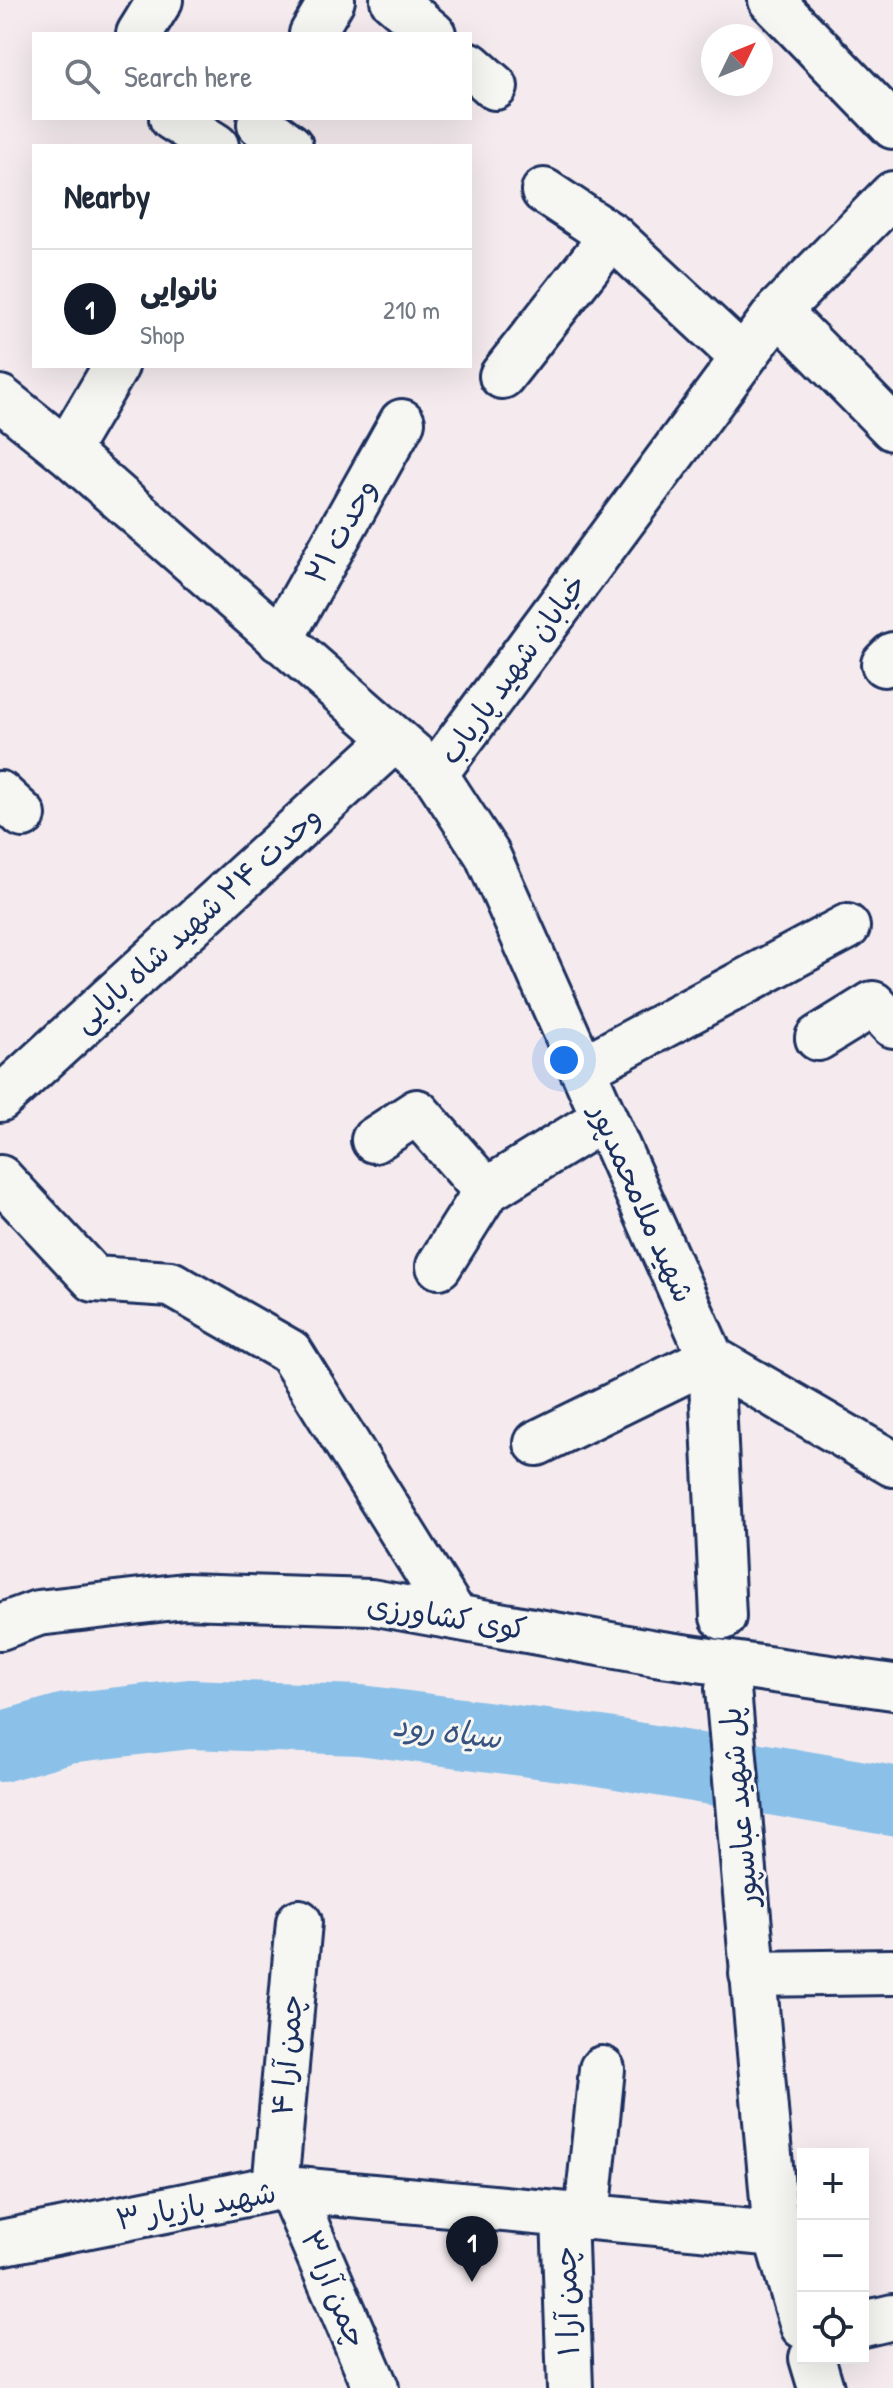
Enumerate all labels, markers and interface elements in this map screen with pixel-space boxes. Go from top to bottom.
north arrow [701,24,773,96]
search box [32,32,472,120]
icon: search [60,54,104,98]
text: Search here [124,56,252,96]
text: Nearby [64,173,150,219]
text: نانوایی [140,269,220,309]
text: 1 [85,292,95,327]
text: 210 m [383,292,440,327]
text: Shop [140,317,184,352]
street label: وحدت ۲۱ [295,471,385,590]
street label: خیابان شهید پاریاب [429,565,595,772]
street label: وحدت ۲۴ شهید شاه بابایی [64,796,329,1041]
your location [544,1040,584,1080]
street label: شهید ملامحمدپور [581,1096,705,1309]
street label: کوی کشاورزی [364,1584,530,1648]
water label: سیاه رود [390,1703,504,1759]
street label: پل شهید عباسپور [709,1706,767,1911]
street label: چمن آرا ۴ [261,1993,311,2117]
map controls [797,2148,869,2364]
button: + [797,2148,869,2220]
street label: شهید بازیار ۳ [113,2171,279,2239]
pin: 1 [446,2216,498,2282]
button: − [797,2220,869,2292]
street label: چمن آرا ۳ [292,2224,378,2353]
street label: چمن آرا ۱ [544,2245,588,2357]
button: locate [797,2292,869,2364]

